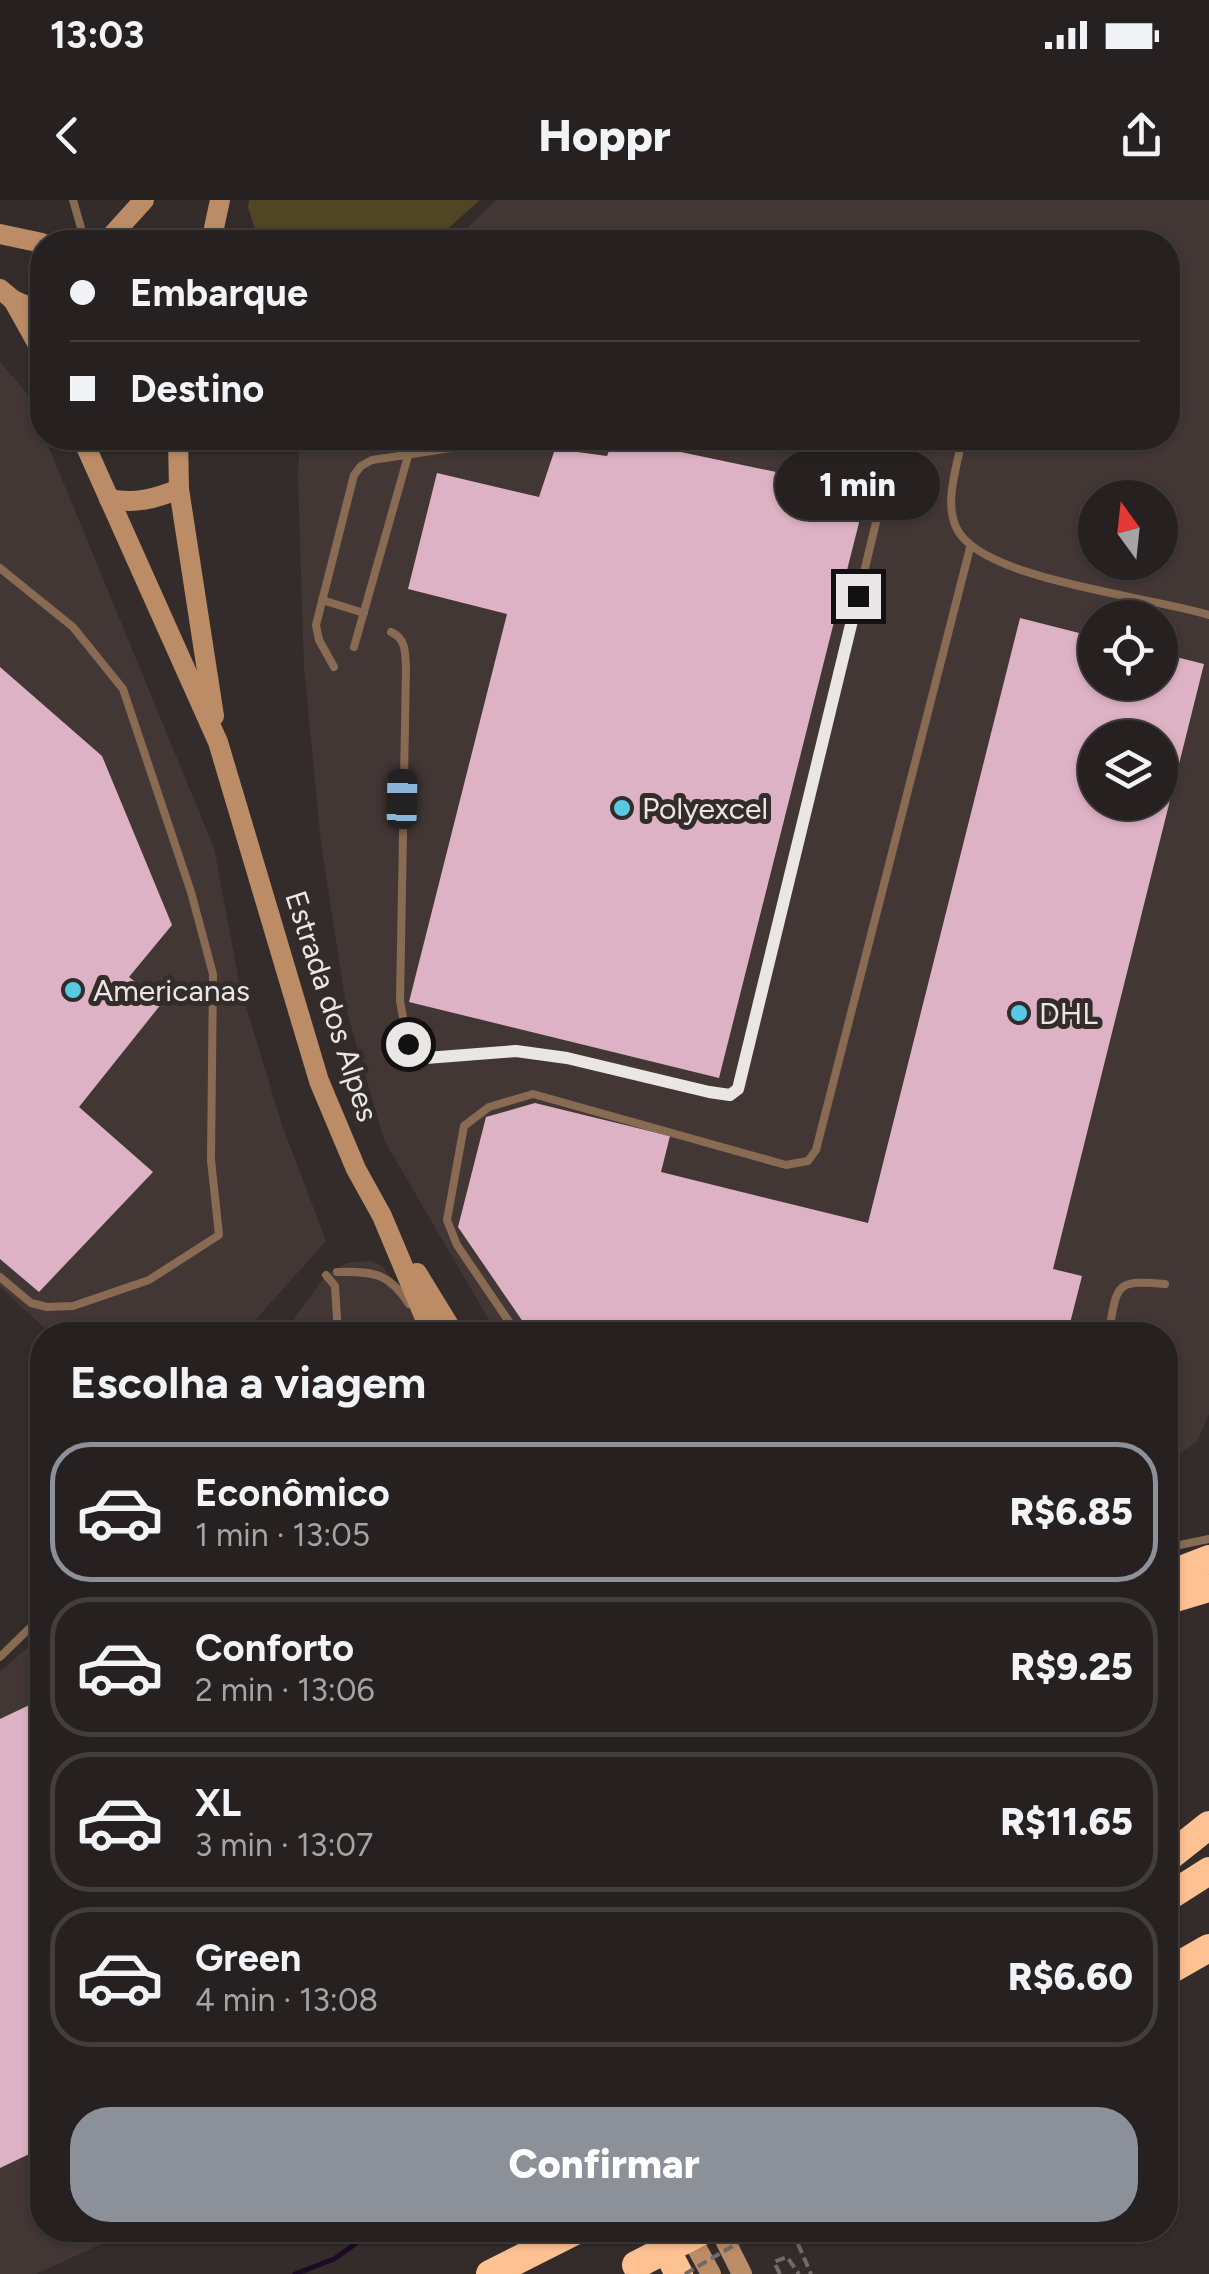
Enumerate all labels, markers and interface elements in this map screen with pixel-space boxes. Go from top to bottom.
text: 13:03 [50,12,144,58]
icon: back [40,108,95,163]
text: Hoppr [538,108,671,162]
icon: share [1114,108,1169,163]
text: Embarque [130,270,308,316]
text: Destino [130,366,264,412]
callout: 1 min [776,451,940,521]
text: 1 min [819,466,896,504]
north arrow [1078,480,1178,580]
map controls [1078,480,1178,820]
route end [836,574,881,619]
button: locate [1078,600,1178,700]
button: layers [1078,720,1178,820]
car [386,769,418,829]
place label: Polyexcel [642,790,768,827]
marker: Polyexcel [611,797,633,819]
street label: Estrada dos Alpes [277,886,387,1126]
place label: Americanas [93,972,250,1009]
marker: Americanas [62,979,84,1001]
place label: DHL [1039,995,1098,1032]
marker: DHL [1008,1002,1030,1024]
route start [386,1022,431,1067]
text: Escolha a viagem [70,1355,426,1409]
icon: car [75,1467,165,1557]
text: Econômico [195,1470,390,1516]
text: R$6.85 [1009,1489,1133,1535]
text: 1 min · 13:05 [195,1516,370,1554]
icon: car [75,1622,165,1712]
text: Conforto [195,1625,354,1671]
text: R$9.25 [1010,1644,1133,1690]
text: 2 min · 13:06 [195,1671,375,1709]
icon: car [75,1777,165,1867]
text: XL [195,1780,241,1826]
text: R$11.65 [1000,1799,1133,1845]
text: 3 min · 13:07 [195,1826,373,1864]
icon: car [75,1932,165,2022]
text: Green [195,1935,301,1981]
text: R$6.60 [1008,1954,1133,2000]
text: 4 min · 13:08 [195,1981,378,2019]
button: Confirmar [70,2107,1138,2222]

